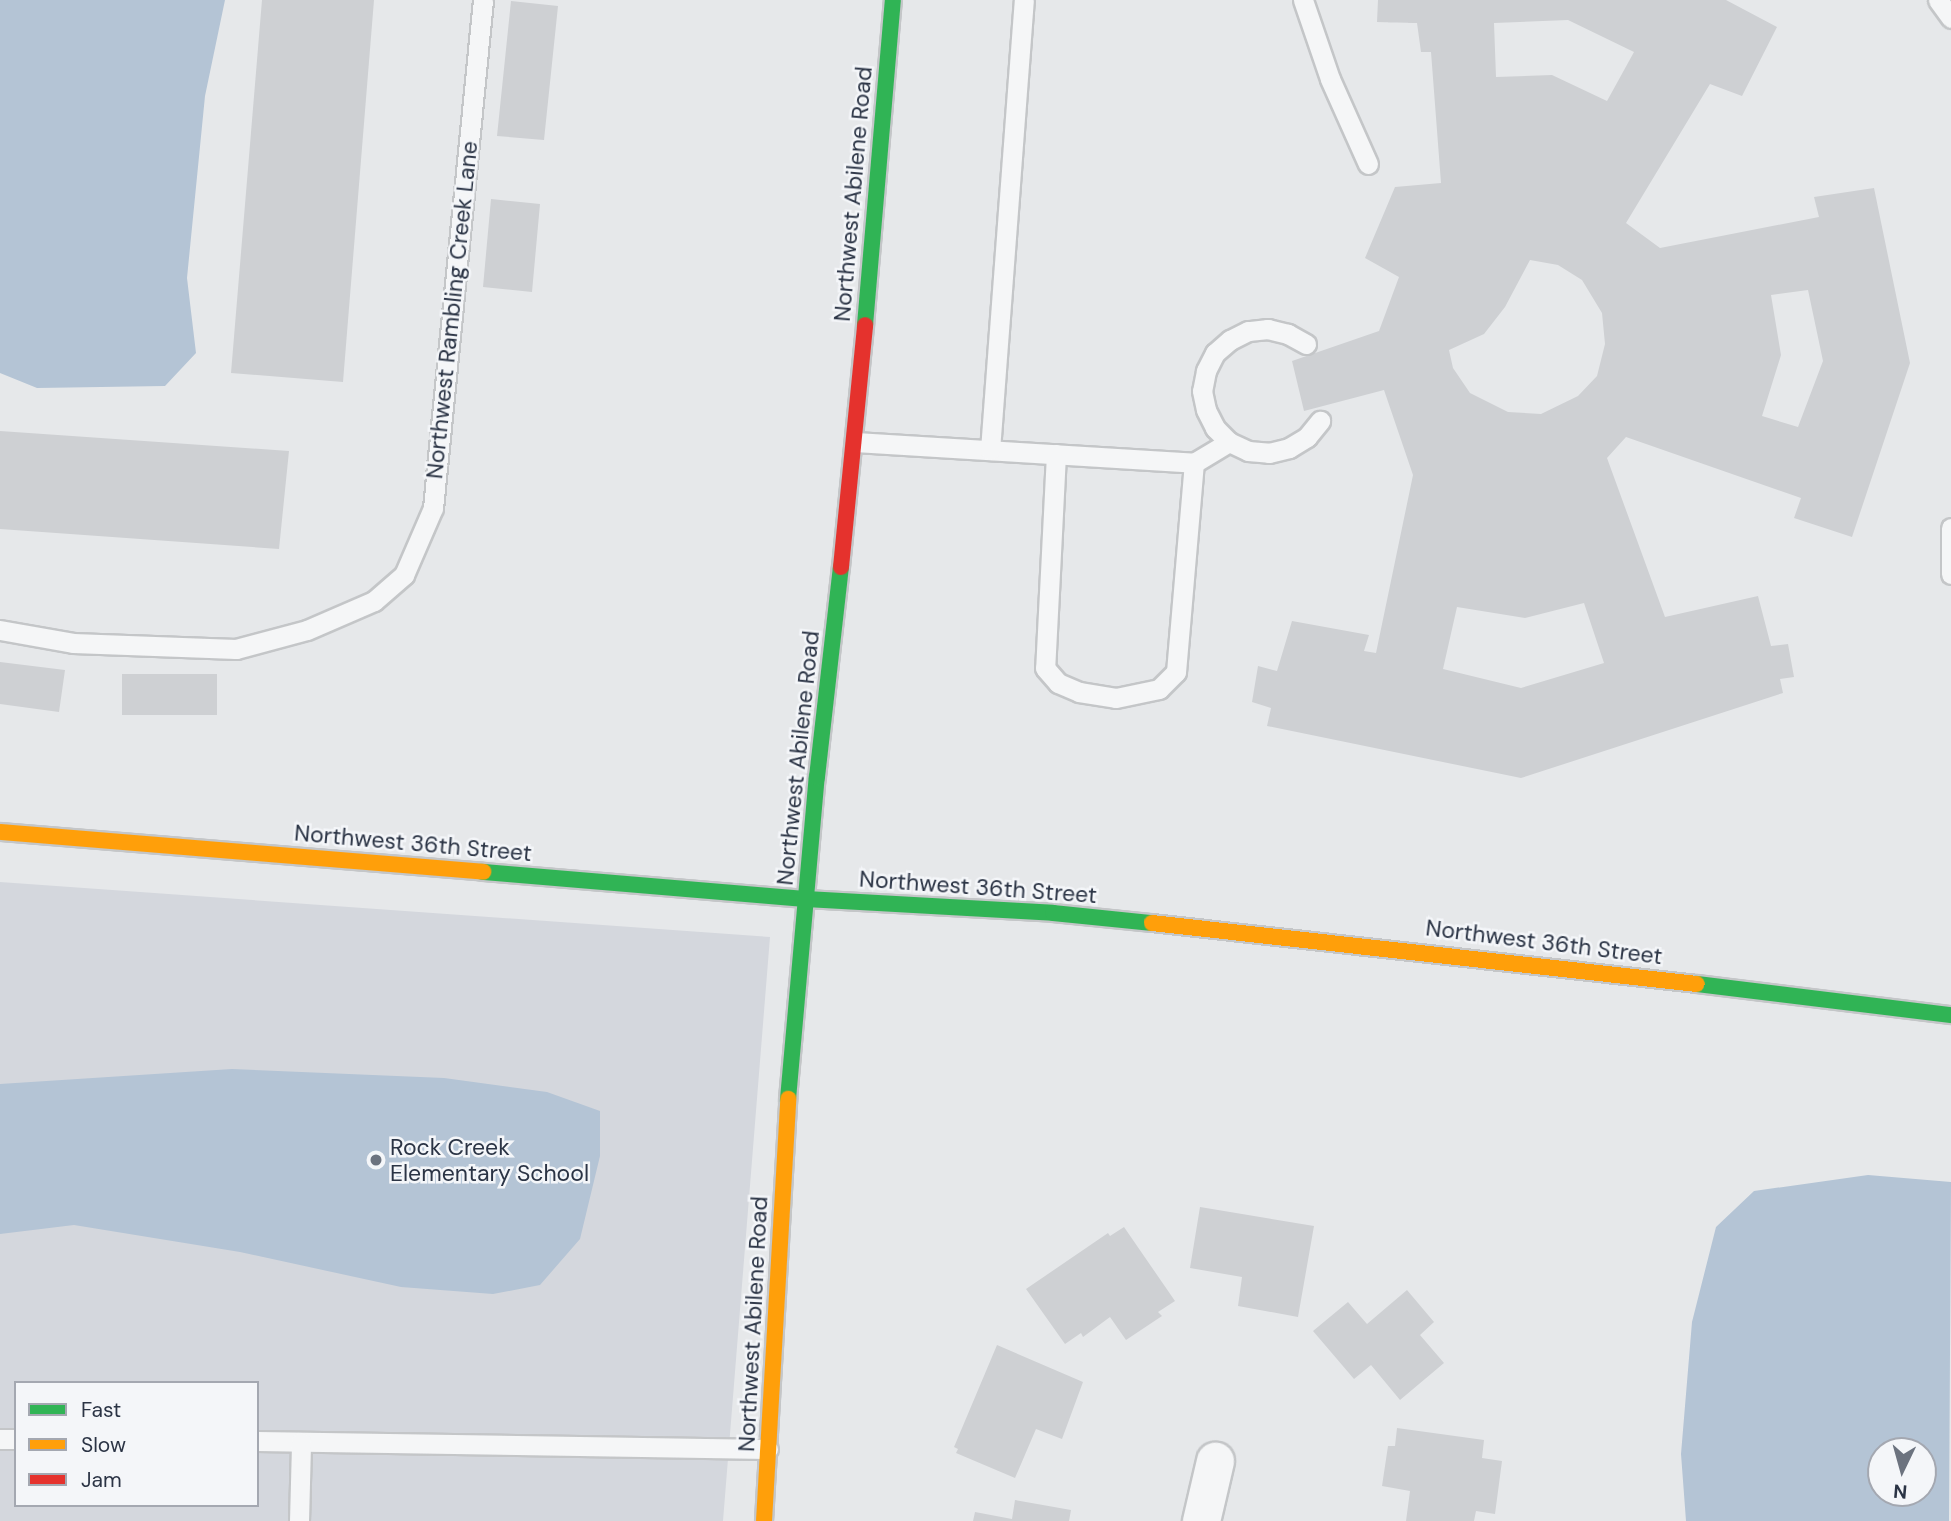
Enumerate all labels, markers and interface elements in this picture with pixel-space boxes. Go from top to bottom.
street label: Northwest Abilene Road [828,65,878,323]
street label: Northwest Rambling Creek Lane [421,140,483,480]
street label: Northwest Abilene Road [771,629,825,887]
street label: Northwest 36th Street [293,819,533,867]
street label: Northwest 36th Street [858,865,1098,909]
street label: Northwest 36th Street [1424,914,1664,970]
place label: Rock Creek Elementary School [390,1133,589,1187]
marker: Rock Creek Elementary School [368,1152,384,1168]
street label: Northwest Abilene Road [733,1195,773,1453]
legend [14,1381,259,1507]
text: Fast [81,1396,121,1424]
text: Slow [81,1431,126,1459]
north arrow [1867,1437,1937,1507]
text: Jam [81,1466,122,1494]
text: N [1892,1478,1908,1504]

